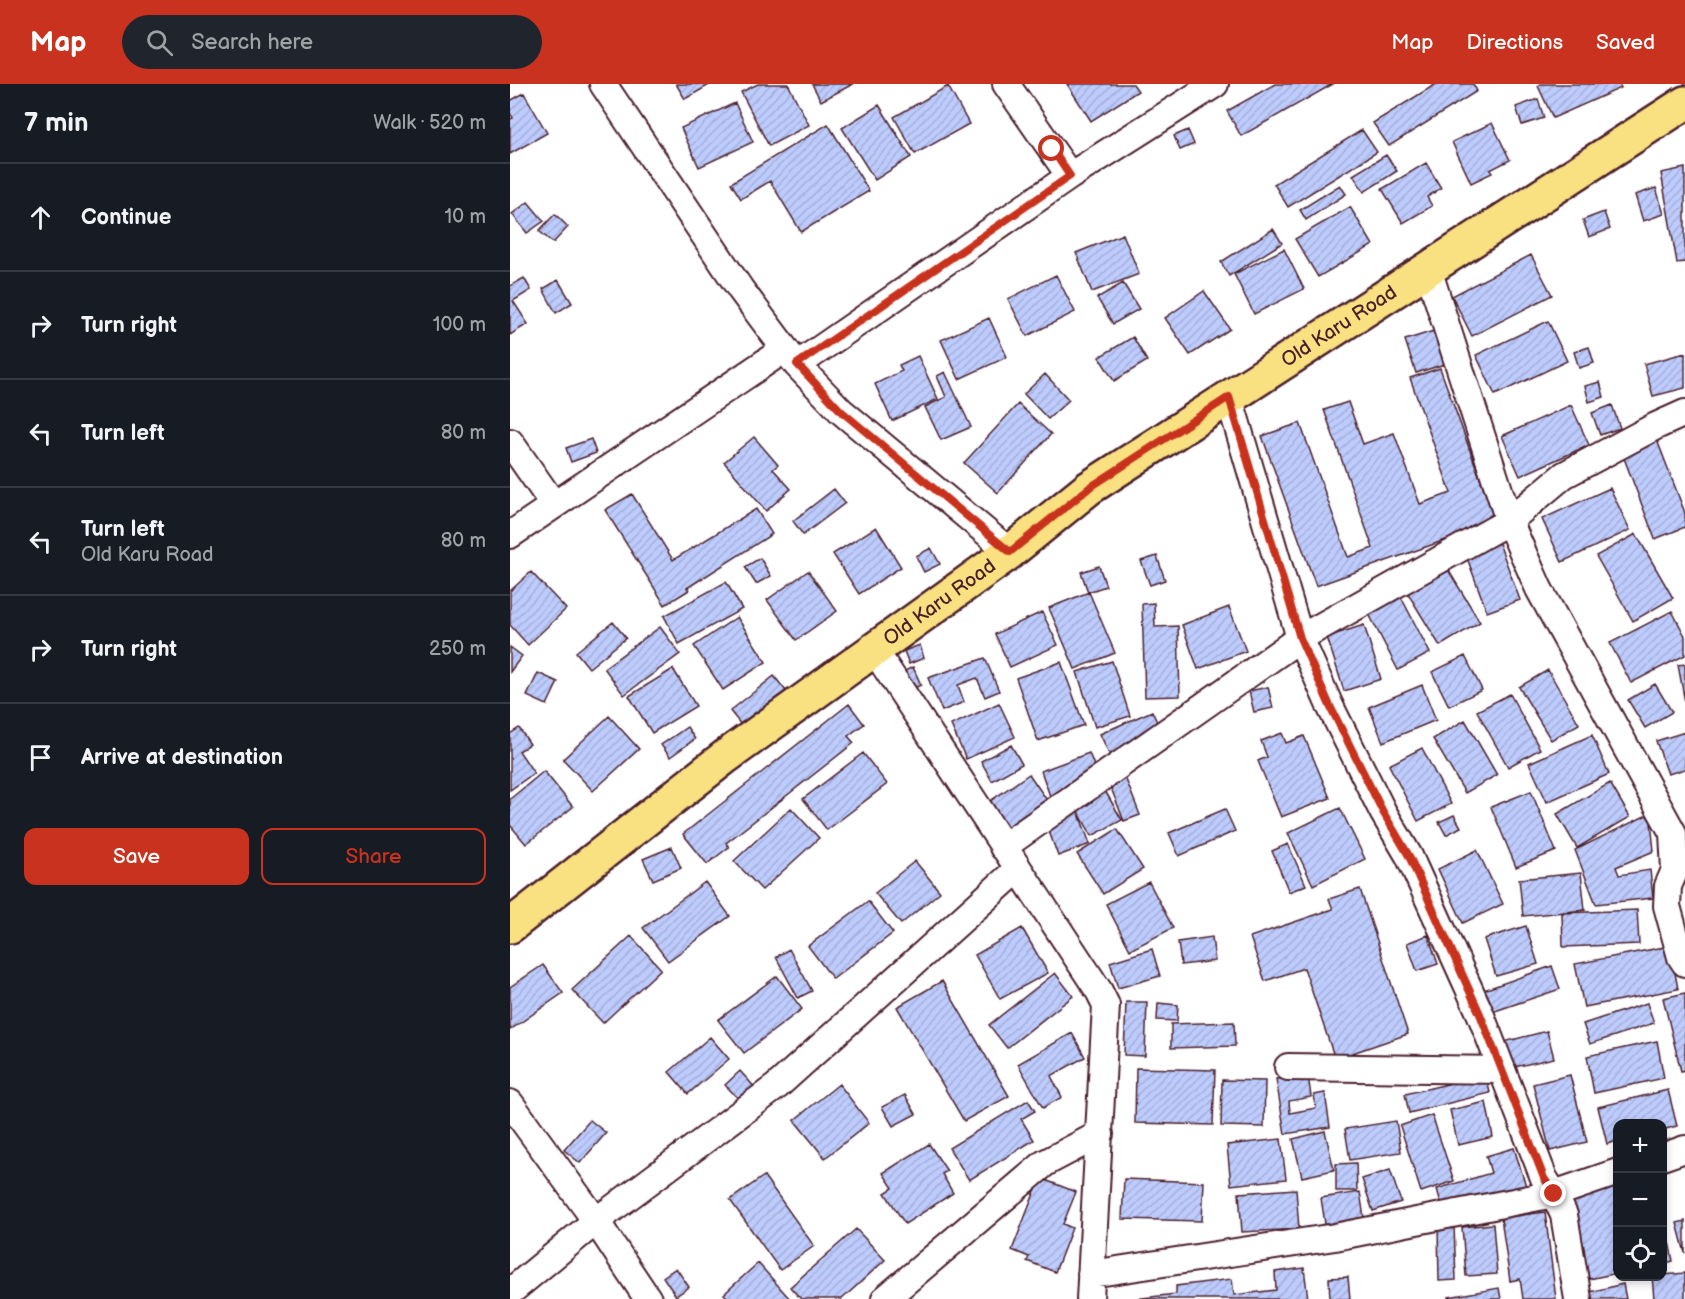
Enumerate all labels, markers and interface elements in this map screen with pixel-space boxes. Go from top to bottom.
search box [122,15,542,69]
text: Map [30,26,86,59]
icon: search [143,26,176,59]
text: Search here [191,29,313,56]
text: Map [1391,30,1434,55]
text: Directions [1467,30,1563,55]
text: Saved [1596,30,1655,55]
text: 7 min [24,108,88,139]
text: Walk · 520 m [373,111,486,135]
route start [1038,135,1064,161]
icon: ahead [24,201,57,234]
text: Continue [81,204,171,231]
text: 10 m [445,205,486,229]
street label: Old Karu Road [1277,280,1401,372]
icon: right [24,309,57,342]
text: Turn right [81,312,177,339]
text: 100 m [433,313,486,337]
icon: left [24,417,57,450]
text: Turn left [81,420,165,447]
text: 80 m [441,421,486,445]
text: Turn left [81,516,165,543]
icon: left [24,525,57,558]
text: 80 m [441,529,486,553]
text: Old Karu Road [81,543,214,567]
street label: Old Karu Road [879,554,1001,651]
icon: right [24,633,57,666]
text: Turn right [81,636,177,663]
text: 250 m [429,637,486,661]
icon: arrive [24,741,57,774]
text: Arrive at destination [81,744,283,771]
button: Save [24,828,249,885]
button: Share [261,828,486,885]
map controls [1613,1119,1667,1281]
button: + [1613,1119,1667,1173]
button: − [1613,1173,1667,1227]
route end [1540,1180,1566,1206]
button: locate [1613,1227,1667,1281]

